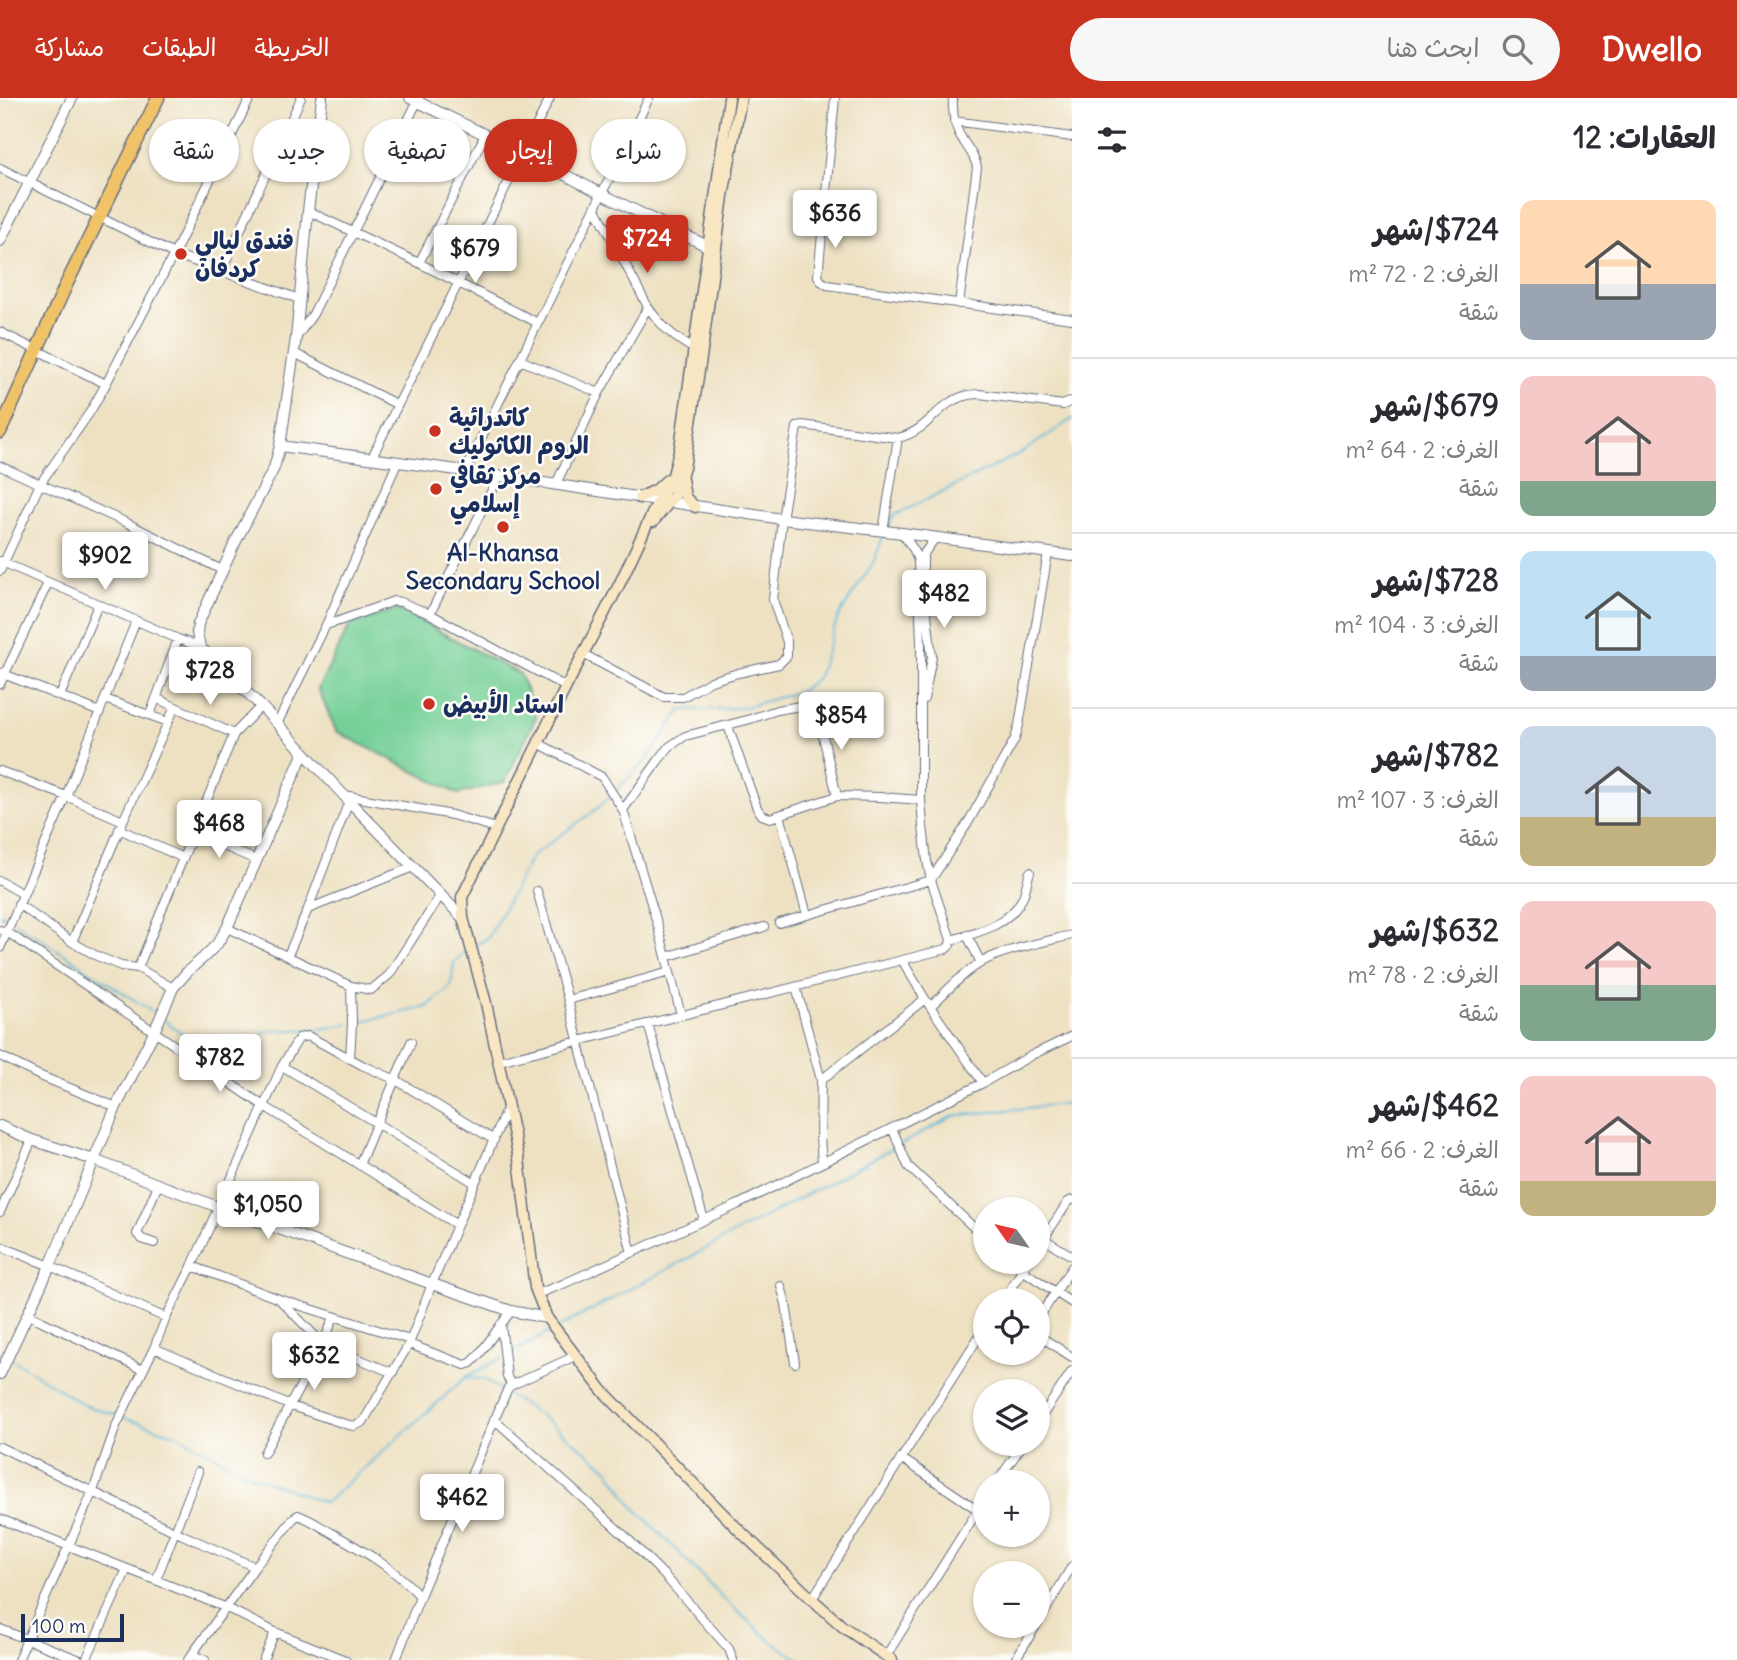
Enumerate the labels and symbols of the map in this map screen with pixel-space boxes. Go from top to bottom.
pin: $636 [794,190,876,250]
pin: $724 [606,216,688,275]
place label: فندق ليالي كردفان [195,225,294,283]
pin: $679 [434,226,516,285]
marker: فندق ليالي كردفان [173,246,189,262]
place label: كاتدرائية الروم الكاثوليك [449,402,589,464]
marker: كاتدرائية الروم الكاثوليك [427,423,443,439]
place label: مركز ثقافي إسلامي [450,459,541,525]
marker: مركز ثقافي إسلامي [428,481,444,497]
marker: Al-Khansa Secondary School [495,519,511,535]
pin: $902 [64,532,146,592]
place label: Al-Khansa Secondary School [406,537,600,595]
pin: $482 [903,570,985,630]
pin: $728 [169,648,251,707]
place label: استاد الأبيض [443,688,564,719]
pin: $854 [800,692,882,752]
marker: استاد الأبيض [421,696,437,712]
pin: $468 [178,800,260,860]
pin: $782 [179,1034,261,1094]
pin: $1,050 [211,1182,325,1241]
north arrow [973,1197,1050,1274]
pin: $632 [273,1332,355,1392]
pin: $462 [421,1474,503,1534]
scale bar [21,1611,124,1643]

